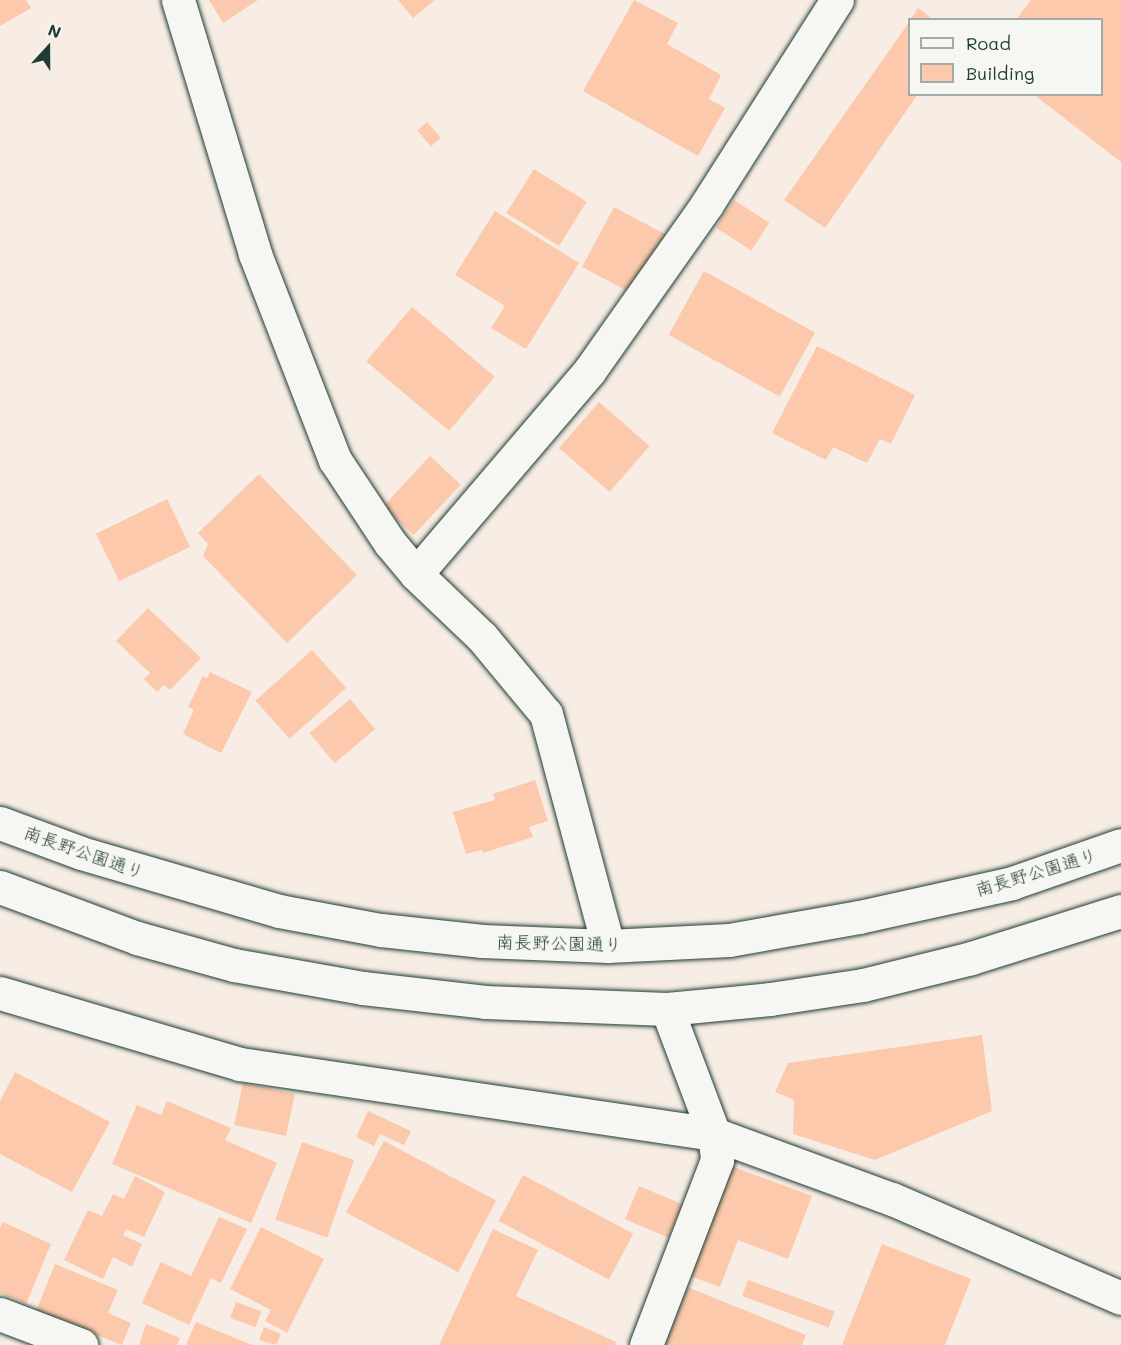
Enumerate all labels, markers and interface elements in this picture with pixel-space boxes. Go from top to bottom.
north arrow [18,18,78,78]
legend [908,18,1103,96]
text: N [45,19,64,43]
text: Road [966,31,1011,55]
text: Building [966,61,1034,85]
street label: 南長野公園通り [21,821,147,883]
street label: 南長野公園通り [973,843,1099,901]
street label: 南長野公園通り [496,931,622,955]

